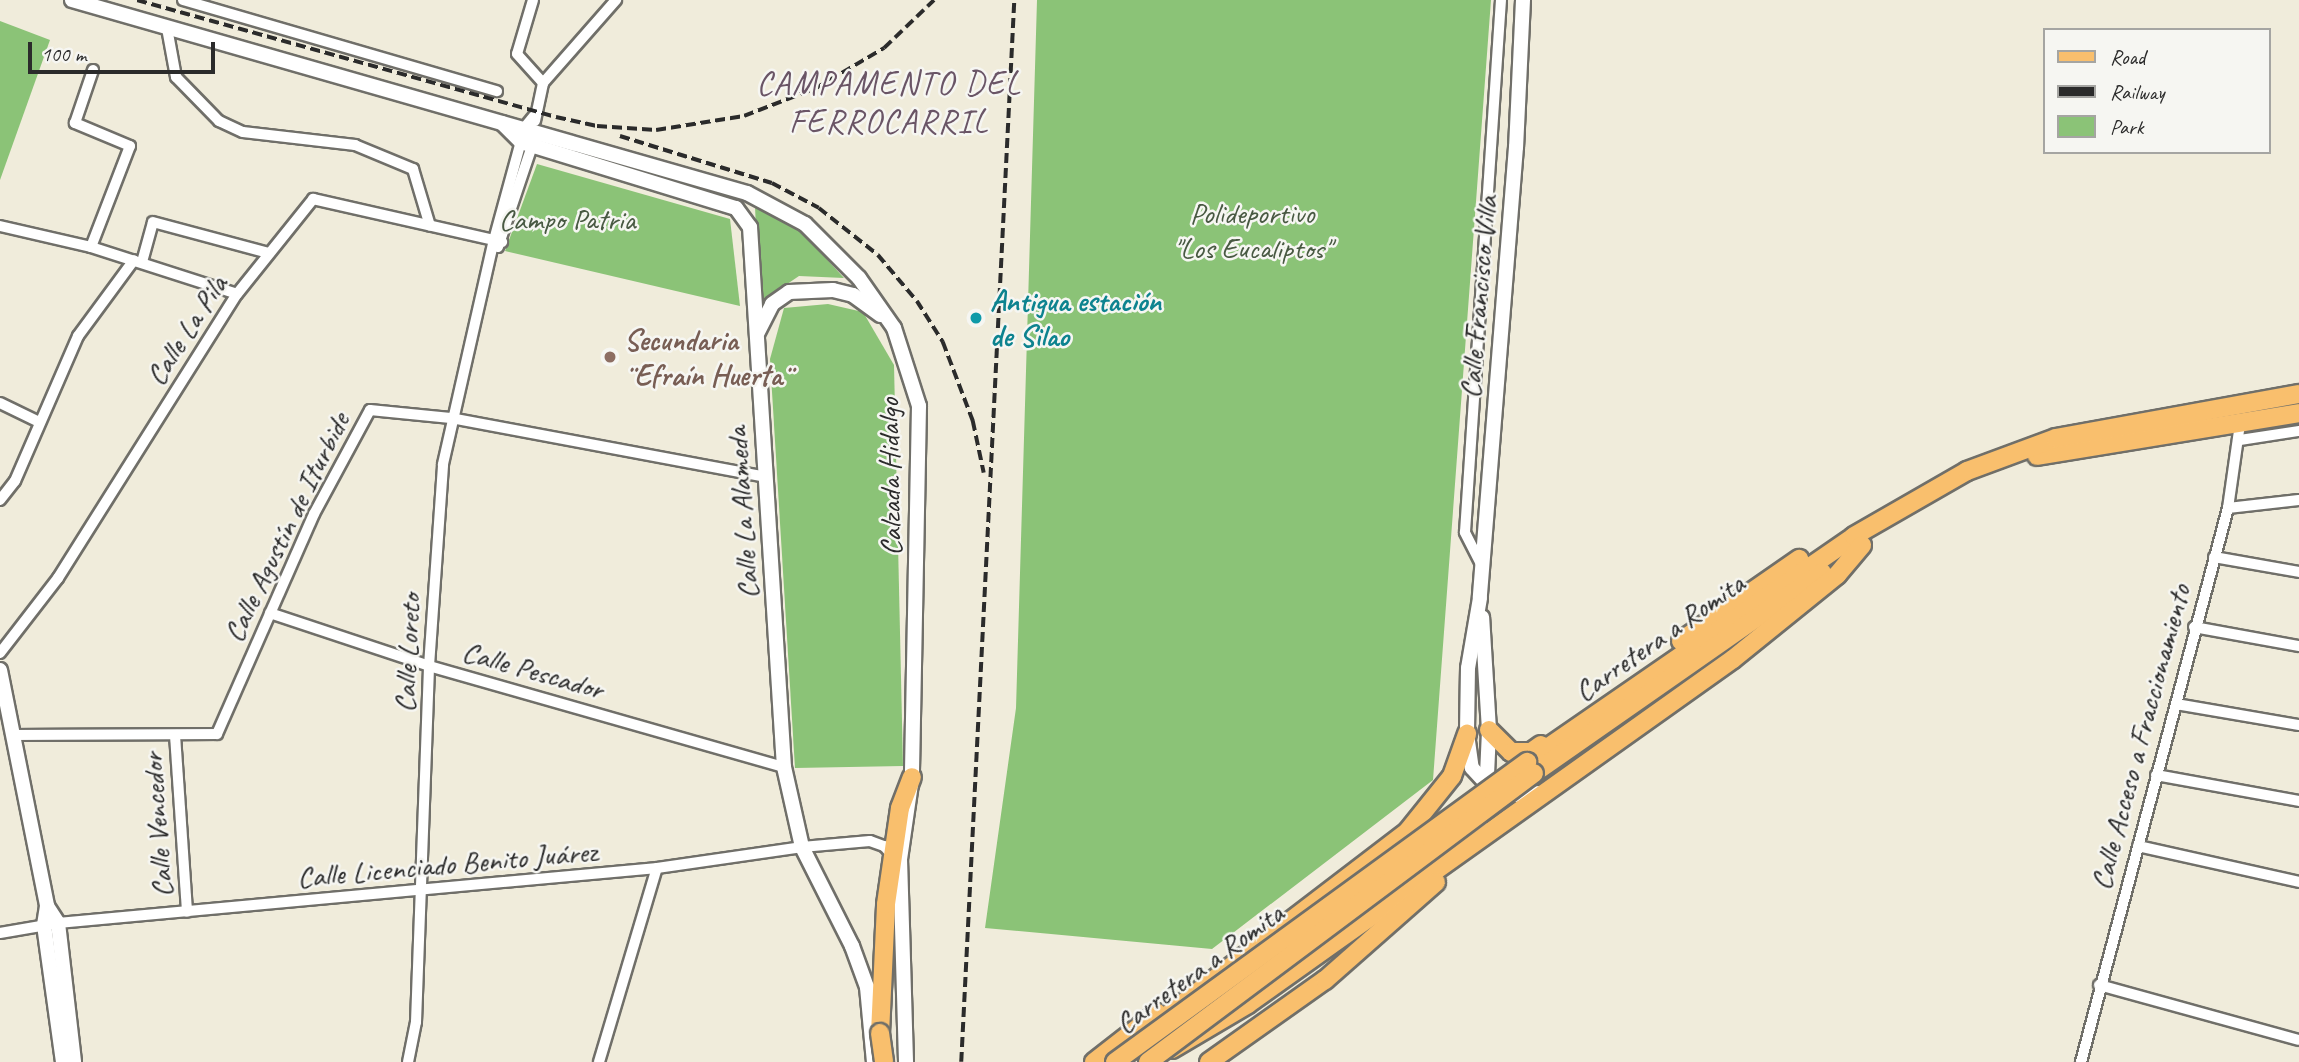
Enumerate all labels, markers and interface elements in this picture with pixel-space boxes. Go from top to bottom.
scale bar [32,28,219,72]
legend [2044,28,2271,154]
text: 100 m [41,41,86,67]
text: Road [2110,44,2145,70]
district label: CAMPAMENTO DEL FERROCARRIL [759,64,1019,142]
text: Railway [2110,79,2164,105]
text: Park [2110,114,2143,140]
street label: Calle Francisco Villa [1451,194,1505,400]
park label: Polideportivo "Los Eucaliptos" [1173,195,1331,265]
park label: Campo Patria [498,201,636,237]
street label: Calle La Pila [137,268,235,392]
place label: Antigua estación de Silao [990,283,1161,354]
marker: Antigua estación de Silao [968,310,984,326]
place label: Secundaria ¨Efraín Huerta¨ [624,322,793,392]
marker: Secundaria ¨Efraín Huerta¨ [602,349,618,365]
street label: Calzada Hidalgo [871,398,909,556]
street label: Calle Agustín de Iturbide [215,406,357,648]
street label: Calle La Alameda [718,425,766,601]
street label: Carretera a Romita [1566,565,1752,709]
street label: Calle Acceso a Fraccionamiento [2081,579,2199,895]
street label: Calle Loreto [386,593,428,713]
street label: Calle Pescador [459,633,607,707]
street label: Calle Vencedor [134,751,180,899]
street label: Calle Licenciado Benito Juárez [295,833,599,895]
street label: Carretera a Romita [1107,894,1291,1042]

